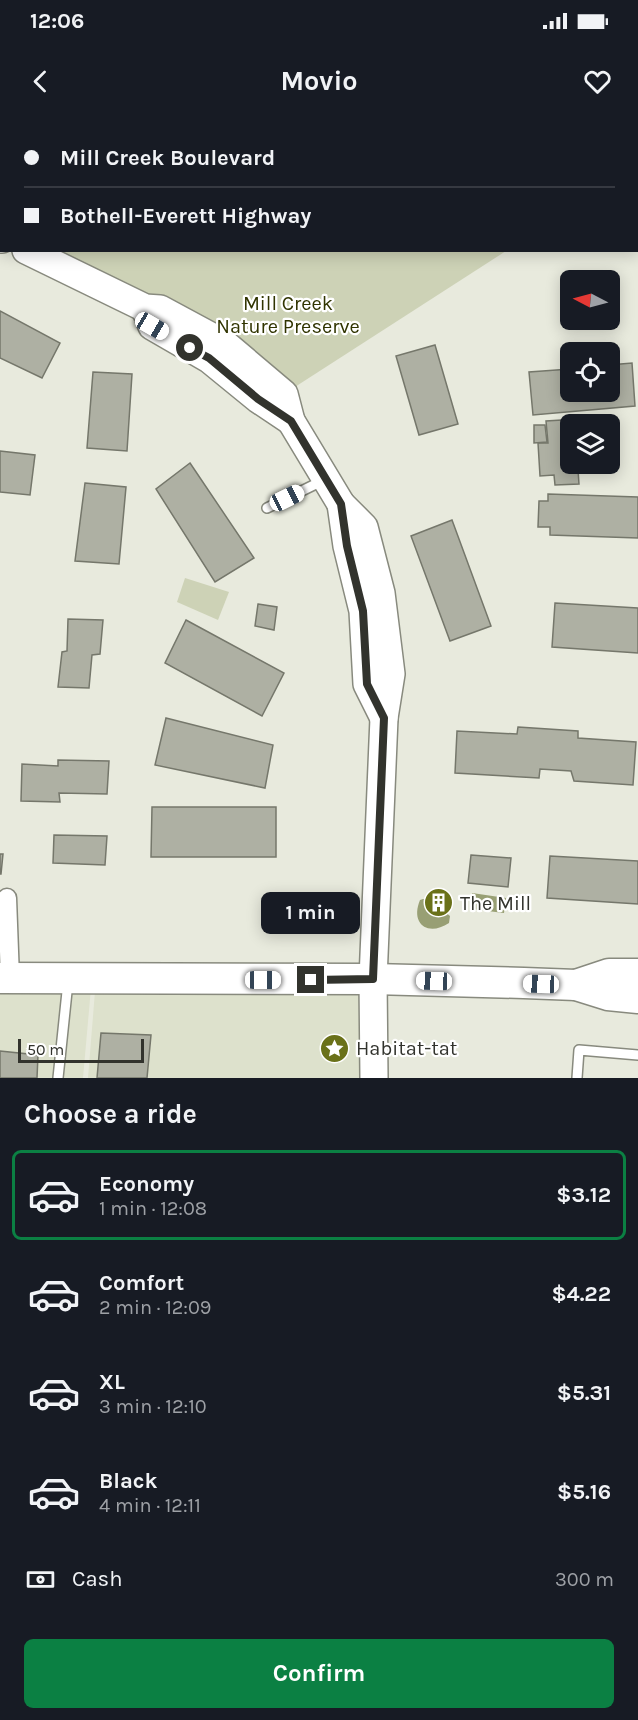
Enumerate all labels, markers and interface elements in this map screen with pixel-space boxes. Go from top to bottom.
text: 12:06 [30,8,84,34]
icon: back [24,65,57,98]
text: Movio [280,65,358,97]
icon: heart [581,65,614,98]
text: Mill Creek Boulevard [60,145,275,171]
text: Bothell-Everett Highway [60,203,311,229]
north arrow [560,270,620,330]
map controls [560,270,620,474]
park label: Mill Creek Nature Preserve [216,292,360,338]
car [132,309,172,343]
route start [176,334,203,361]
button: locate [560,342,620,402]
button: layers [560,414,620,474]
car [267,482,307,514]
building icon: The Mill [423,887,455,919]
place label: The Mill [460,892,531,915]
callout: 1 min [262,893,360,935]
text: 1 min [285,901,336,924]
route end [297,966,324,993]
car [245,971,281,989]
car [416,971,452,991]
car [523,974,559,994]
place icon: Habitat-tat [319,1032,351,1064]
scale bar [18,1036,144,1064]
place label: Habitat-tat [356,1037,458,1060]
text: 50 m [27,1040,64,1059]
text: Choose a ride [24,1098,197,1130]
icon: car [27,1168,81,1222]
text: Economy [99,1171,194,1197]
text: $3.12 [556,1182,611,1208]
text: 1 min · 12:08 [99,1197,207,1220]
icon: car [27,1267,81,1321]
text: Comfort [99,1270,184,1296]
text: $4.22 [551,1281,611,1307]
text: 2 min · 12:09 [99,1296,211,1319]
icon: car [27,1366,81,1420]
text: XL [99,1369,125,1395]
text: $5.31 [557,1380,611,1406]
text: 3 min · 12:10 [99,1395,207,1418]
icon: car [27,1465,81,1519]
text: Black [99,1468,158,1494]
text: $5.16 [557,1479,611,1505]
text: 4 min · 12:11 [99,1494,201,1517]
icon: cash [24,1563,57,1596]
text: Cash [72,1566,122,1592]
text: 300 m [555,1568,614,1591]
button: Confirm [24,1639,614,1708]

